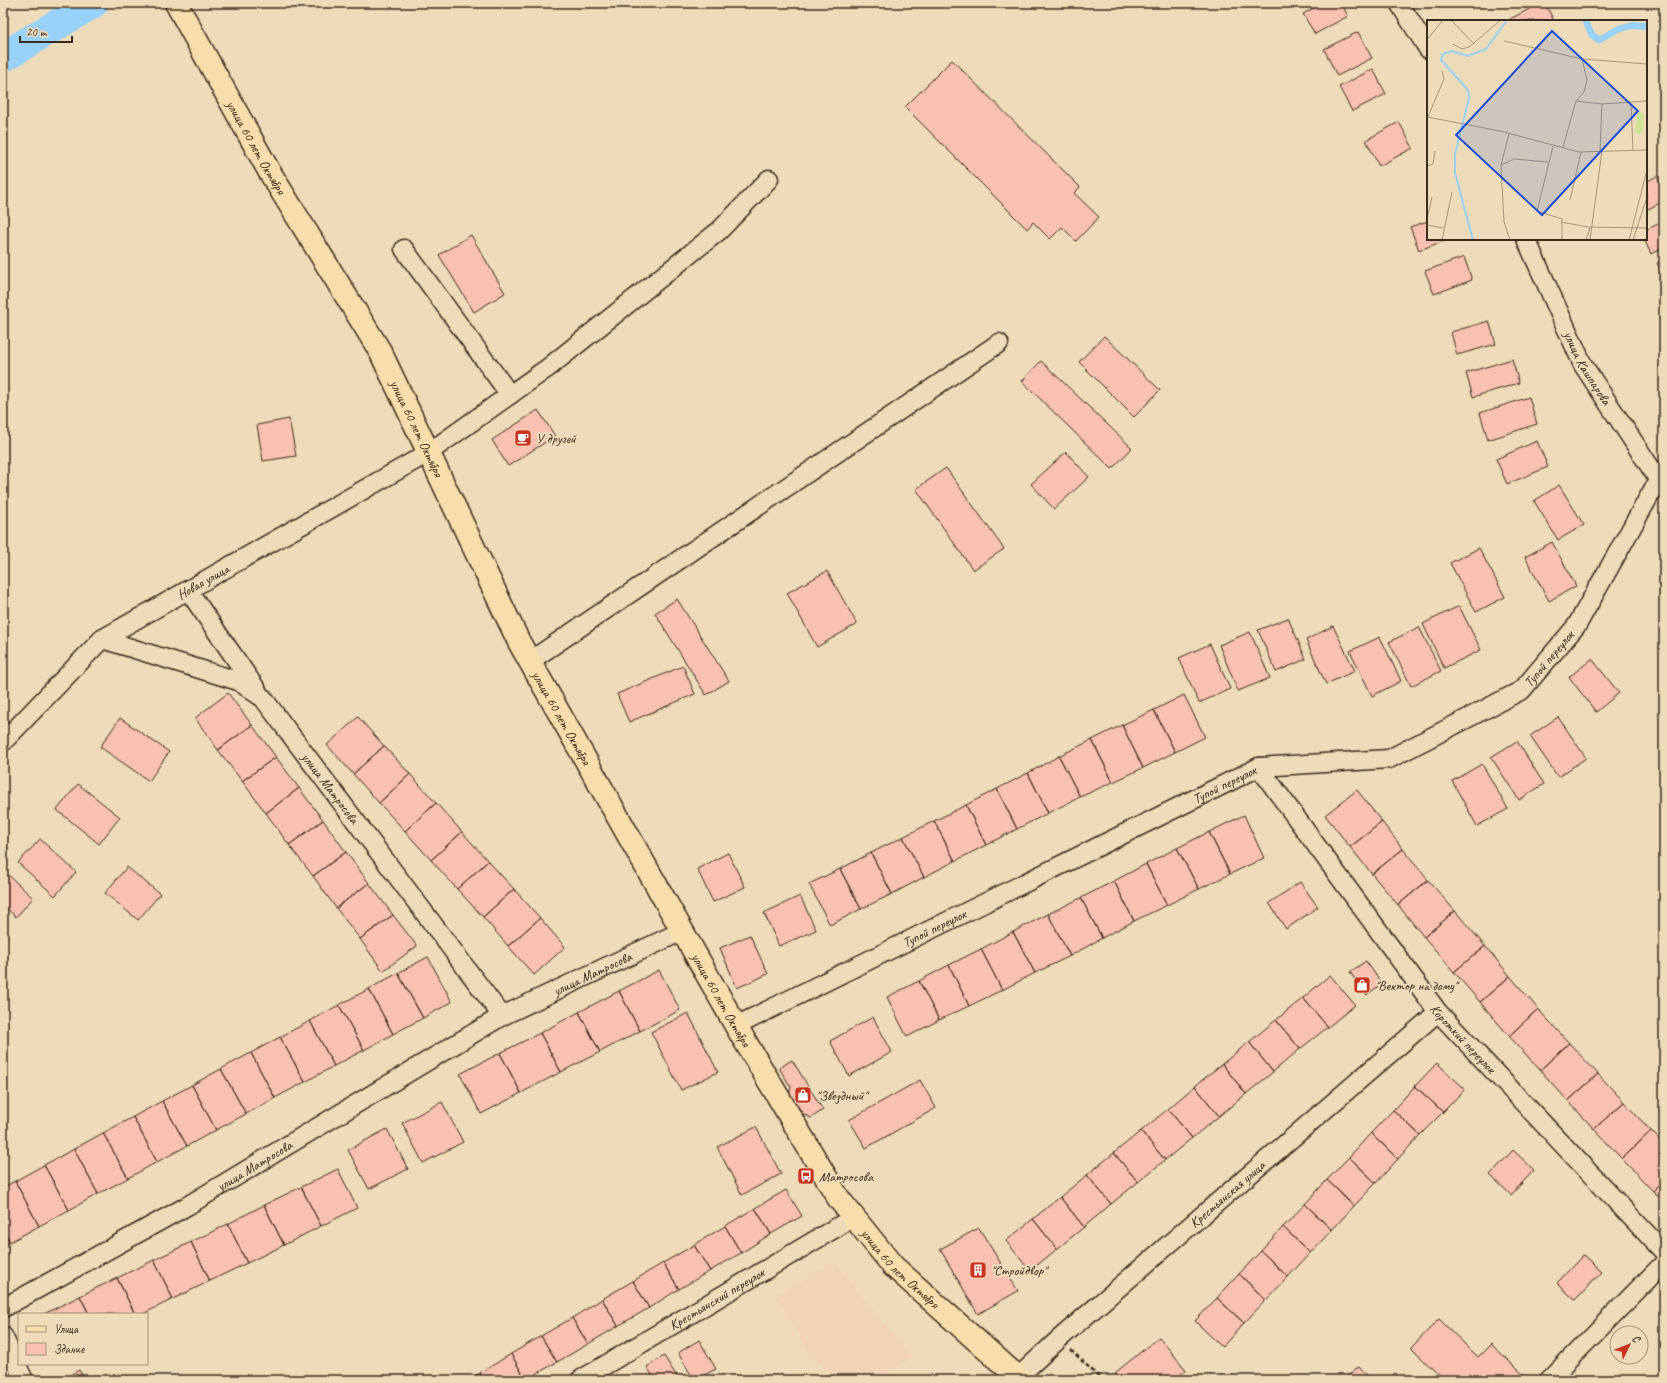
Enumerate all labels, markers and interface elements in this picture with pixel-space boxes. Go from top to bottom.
scale bar [20,18,72,44]
inset map [1427,20,1647,240]
text: 20 m [26,24,48,40]
street label: улица 60 лет Октября [222,97,290,199]
street label: улица Кашпарова [1559,328,1615,409]
street label: улица 60 лет Октября [386,376,447,481]
cafe icon: У друзей [513,428,533,448]
place label: У друзей [536,430,577,447]
street label: Новая улица [174,560,233,603]
street label: Тупой переулок [1520,626,1579,691]
street label: улица 60 лет Октября [528,667,595,769]
street label: улица Матросова [297,748,363,828]
street label: Тупой переулок [1190,761,1261,807]
street label: Тупой переулок [900,905,970,951]
street label: улица Матросова [549,948,635,1000]
street label: улица 60 лет Октября [687,949,755,1051]
shop icon: "Вектор на дому" [1352,975,1372,995]
place label: "Вектор на дому" [1375,977,1460,994]
street label: Короткий переулок [1426,1001,1500,1078]
shop icon: "Звездный" [793,1085,813,1105]
place label: "Звездный" [816,1087,869,1104]
street label: улица Матросова [213,1136,296,1196]
street label: Крестьянская улица [1186,1156,1270,1232]
bus stop icon: Матросова [796,1166,816,1186]
place label: Матросова [819,1168,874,1185]
street label: улица 60 лет Октября [856,1224,943,1313]
building icon: "Стройдвор" [968,1260,988,1280]
place label: "Стройдвор" [991,1262,1049,1279]
street label: Крестьянский переулок [666,1263,769,1334]
legend [18,1313,148,1365]
text: Улица [54,1321,79,1337]
north arrow [1609,1325,1649,1365]
text: С [1629,1331,1644,1346]
text: Здание [54,1341,85,1357]

